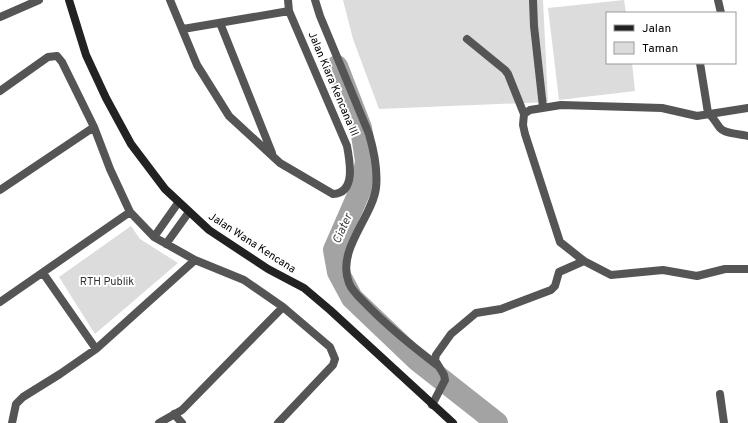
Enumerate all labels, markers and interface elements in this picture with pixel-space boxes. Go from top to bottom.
legend [606,12,736,64]
text: Jalan [642,21,671,37]
street label: Jalan Kiara Kencana III [305,30,361,138]
text: Taman [642,41,678,57]
street label: Jalan Wana Kencana [206,210,299,277]
water label: Ciater [329,210,357,247]
park label: RTH Publik [80,275,134,289]

